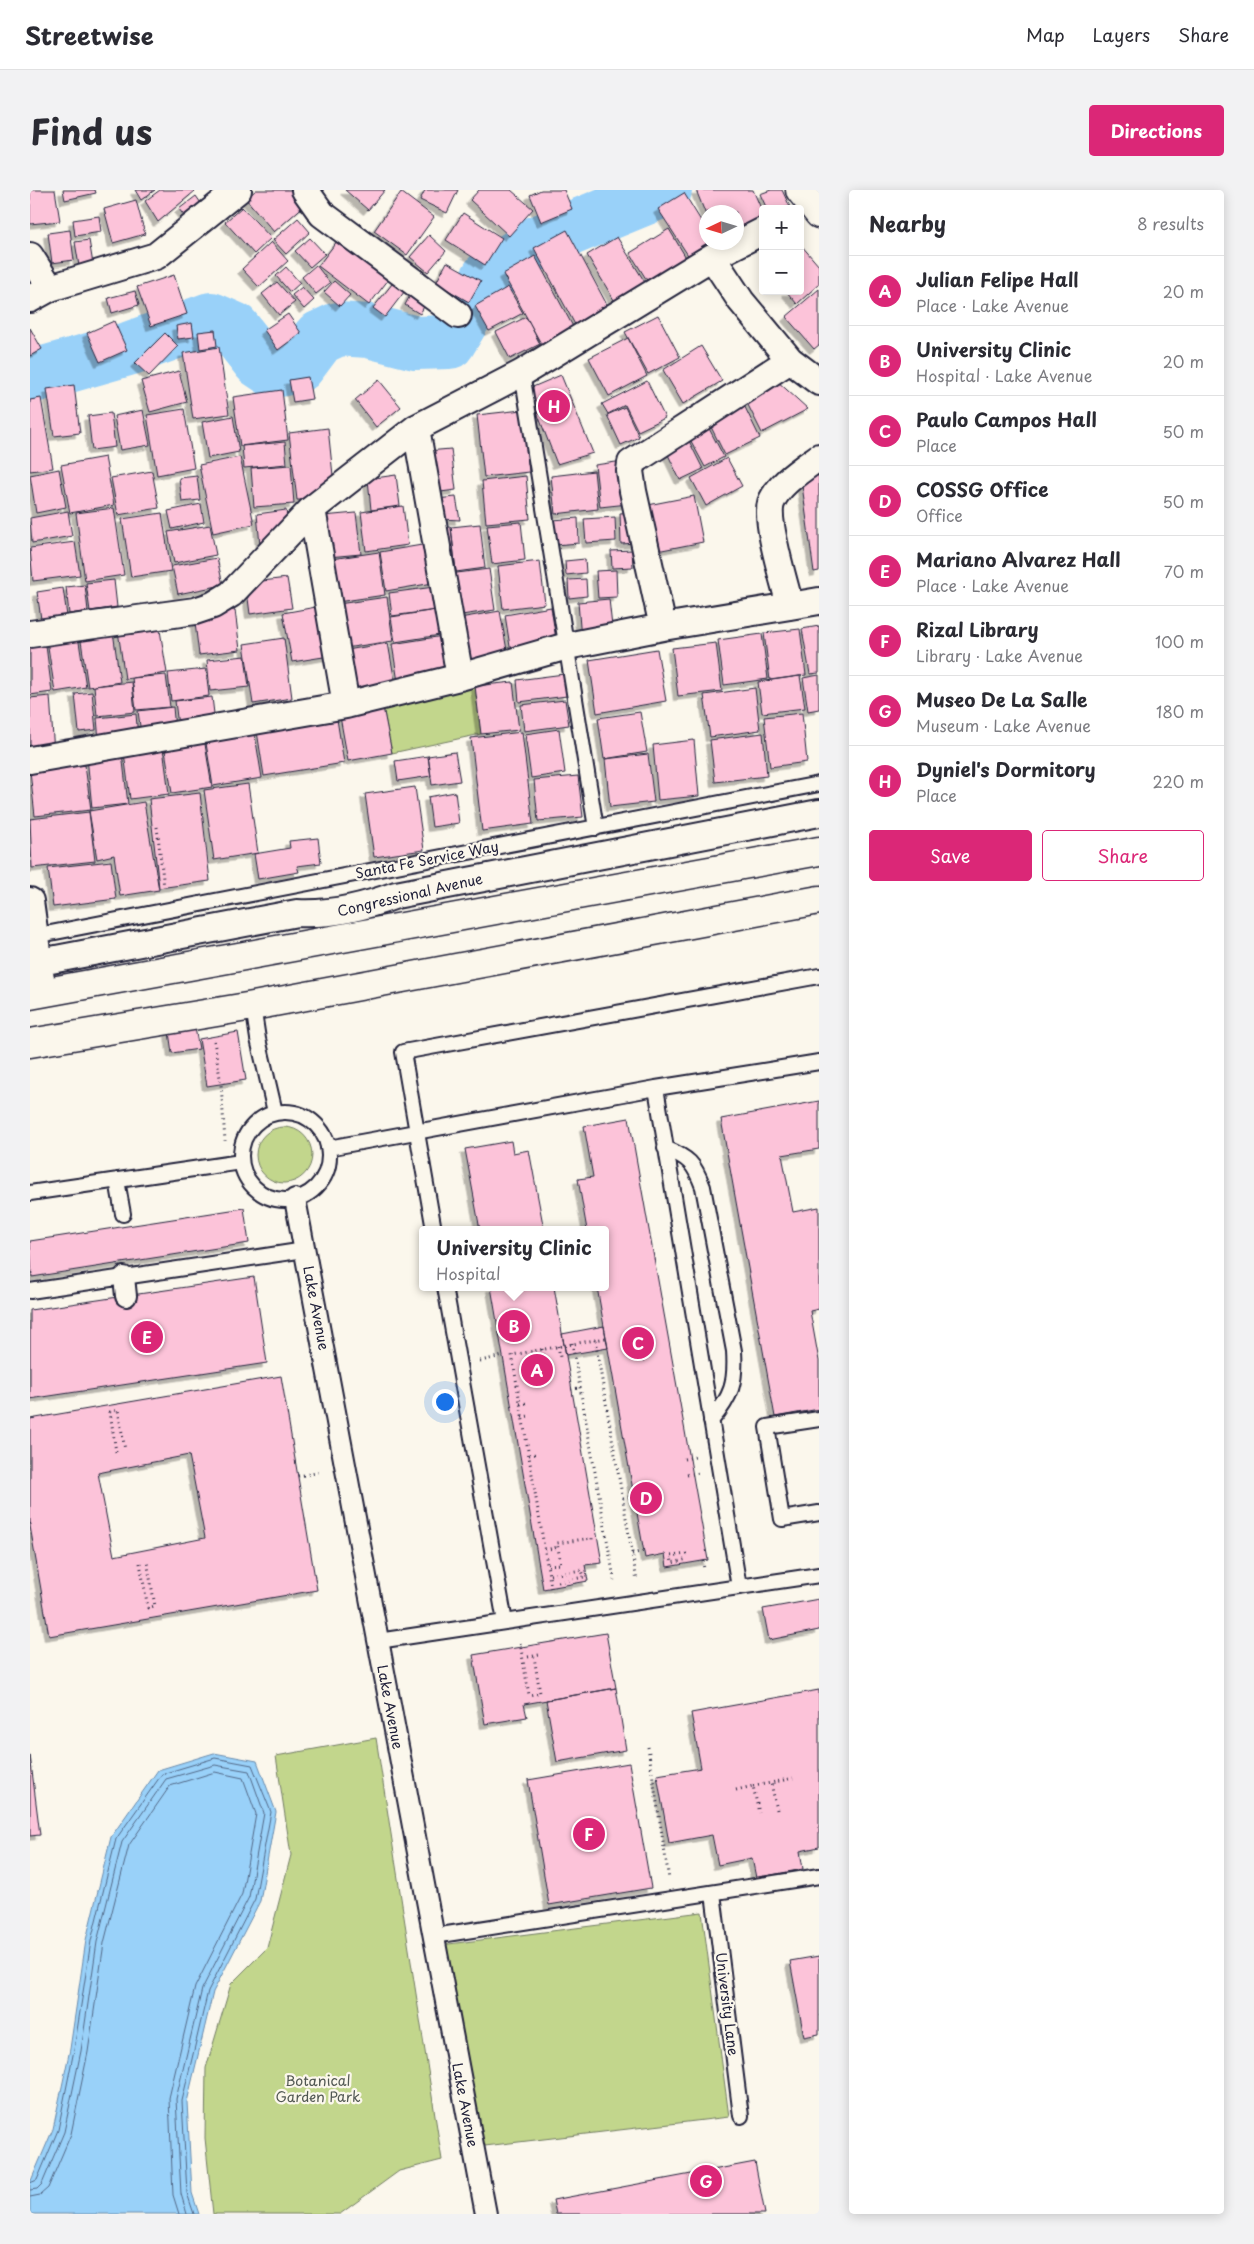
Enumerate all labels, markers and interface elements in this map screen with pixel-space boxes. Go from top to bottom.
text: Streetwise [25,17,154,53]
text: Map [1026,21,1065,48]
text: Layers [1093,21,1150,48]
text: Share [1178,21,1229,48]
text: Find us [30,104,152,157]
button: Directions [1089,105,1224,156]
north arrow [699,205,744,250]
map controls [759,205,804,295]
button: + [759,205,804,250]
text: Nearby [869,207,946,239]
text: 8 results [1137,211,1204,235]
button: − [759,250,804,295]
text: Julian Felipe Hall [916,265,1079,293]
text: A [879,279,891,303]
text: 20 m [1163,279,1204,303]
text: Place · Lake Avenue [916,293,1069,317]
text: University Clinic [916,335,1071,363]
text: B [880,349,890,373]
text: 20 m [1163,349,1204,373]
text: Hospital · Lake Avenue [916,363,1092,387]
pin: H [538,387,570,425]
text: Paulo Campos Hall [916,405,1097,433]
text: C [879,419,891,443]
text: 50 m [1163,419,1204,443]
text: Place [916,433,957,457]
text: COSSG Office [916,475,1048,503]
text: D [879,489,891,513]
text: 50 m [1163,489,1204,513]
text: Office [916,503,963,527]
text: Mariano Alvarez Hall [916,545,1120,573]
text: E [880,559,890,583]
text: 70 m [1164,559,1204,583]
text: Place · Lake Avenue [916,573,1069,597]
text: Rizal Library [916,615,1038,643]
text: F [880,629,890,653]
text: 100 m [1155,629,1204,653]
text: Library · Lake Avenue [916,643,1083,667]
text: Museo De La Salle [916,685,1087,713]
text: G [878,699,892,723]
text: 180 m [1156,699,1204,723]
text: Museum · Lake Avenue [916,713,1091,737]
text: Dyniel's Dormitory [916,755,1095,783]
text: H [879,769,891,793]
text: 220 m [1153,769,1204,793]
text: Place [916,783,957,807]
button: Save [869,830,1032,881]
button: Share [1042,830,1204,881]
street label: Santa Fe Service Way [353,835,500,884]
street label: Congressional Avenue [335,868,485,921]
popup [419,1226,609,1291]
text: University Clinic [436,1233,592,1261]
text: Hospital [436,1261,501,1285]
street label: Lake Avenue [298,1264,335,1352]
pin: B [498,1307,530,1345]
pin: E [131,1318,163,1356]
pin: C [622,1324,654,1362]
pin: A [521,1351,553,1389]
your location [432,1389,458,1415]
pin: D [630,1479,662,1517]
street label: Lake Avenue [372,1663,409,1751]
pin: F [573,1815,605,1853]
street label: University Lane [711,1951,744,2057]
street label: Lake Avenue [447,2061,484,2149]
park label: Botanical Garden Park [276,2070,361,2107]
pin: G [690,2162,722,2200]

